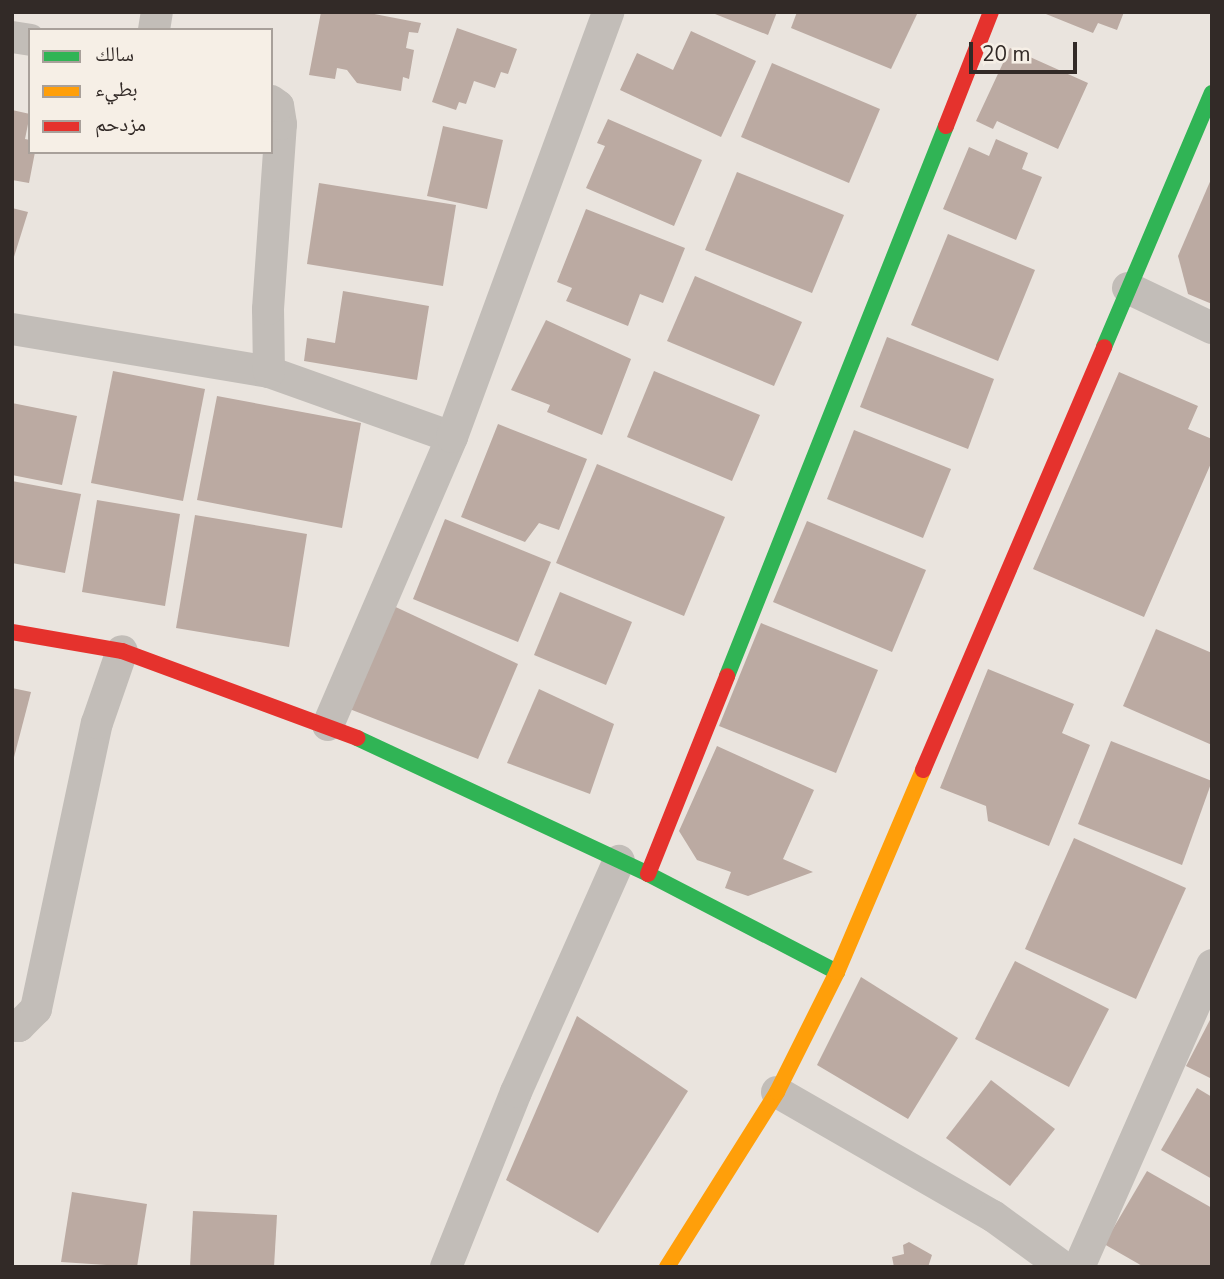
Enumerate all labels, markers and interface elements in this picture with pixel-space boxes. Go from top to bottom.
legend [28,28,273,154]
scale bar [972,28,1080,72]
text: سالك [95,40,134,68]
text: 20 m [982,40,1031,68]
text: بطيء [95,75,138,103]
text: مزدحم [95,110,146,138]

